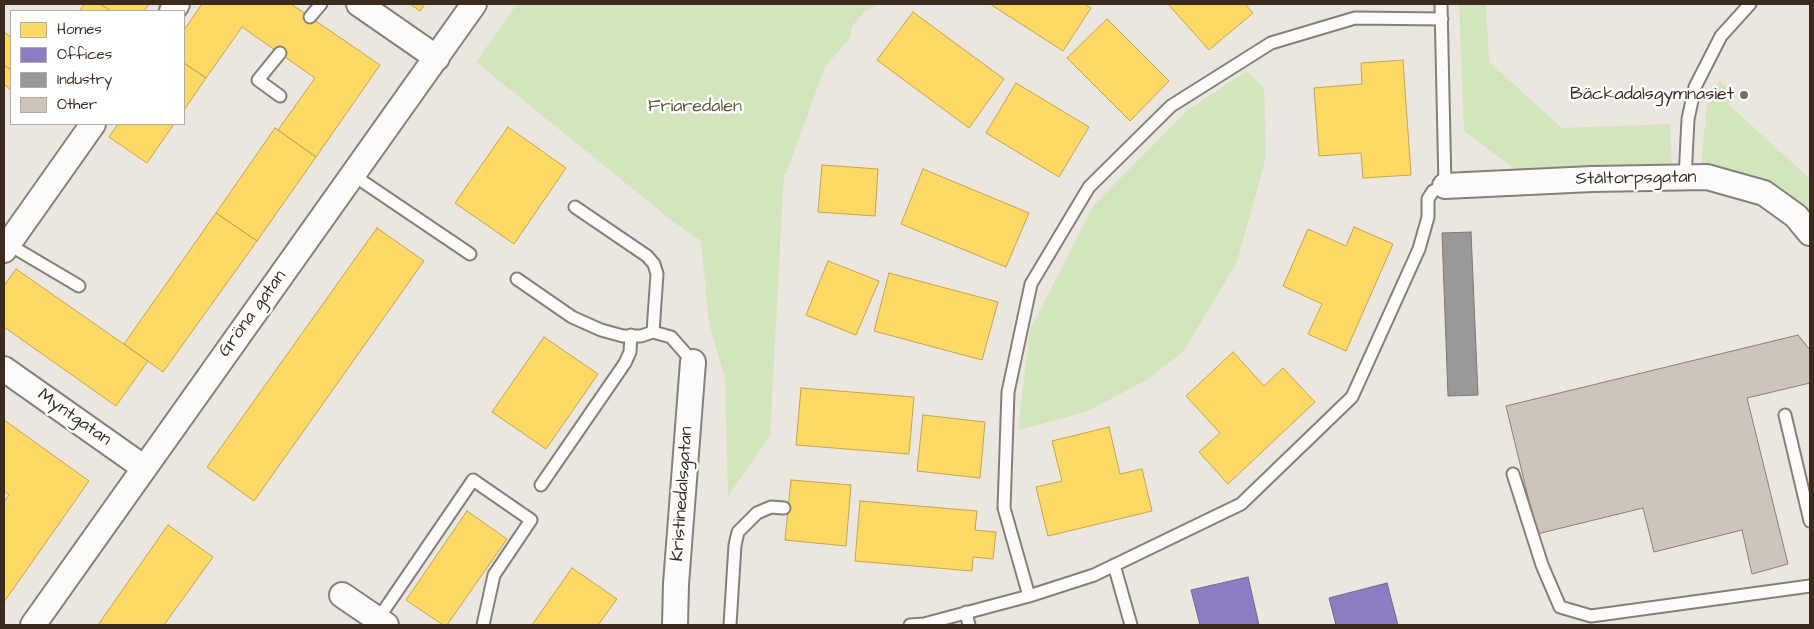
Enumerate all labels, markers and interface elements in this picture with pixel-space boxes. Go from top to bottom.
legend [10,10,185,125]
text: Homes [57,19,102,40]
text: Offices [57,44,112,65]
text: Industry [57,69,112,90]
place label: Bäckadalsgymnasiet [1570,84,1734,106]
marker: Bäckadalsgymnasiet [1738,89,1750,101]
text: Other [57,94,97,115]
park label: Friaredalen [648,96,742,118]
street label: Ståltorpsgatan [1575,167,1697,191]
street label: Gröna gatan [214,266,292,362]
street label: Myntgatan [33,385,115,451]
street label: Kristinedalsgatan [668,426,698,562]

